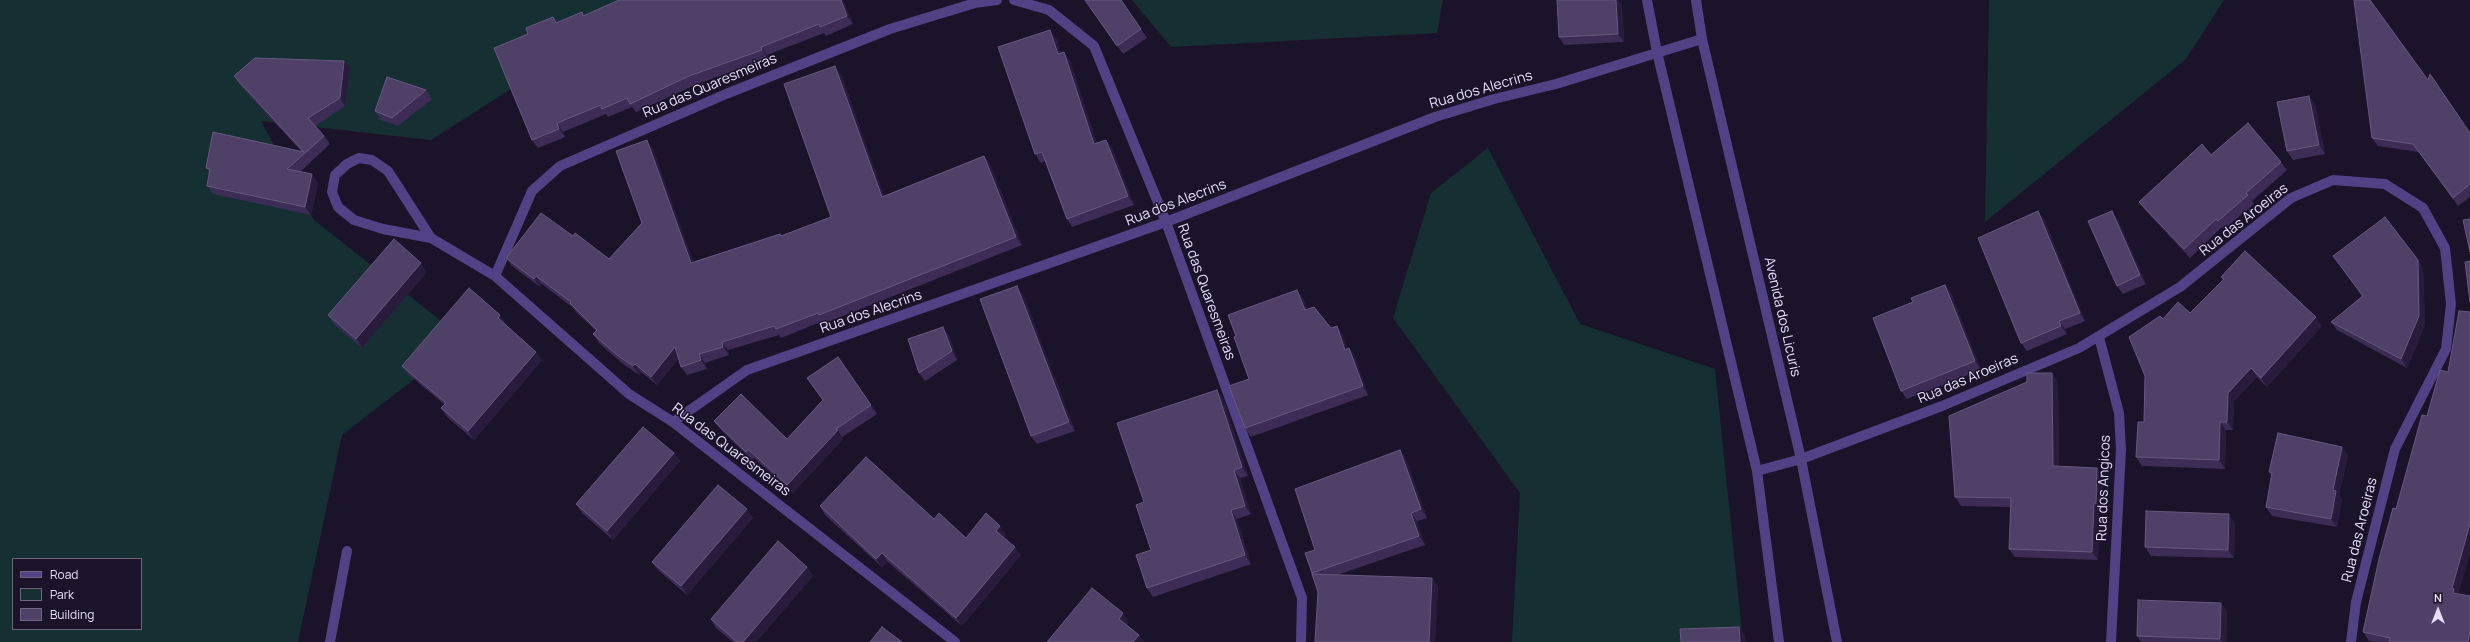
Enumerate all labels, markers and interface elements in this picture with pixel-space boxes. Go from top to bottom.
street label: Rua das Quaresmeiras [641,50,779,122]
street label: Rua dos Alecrins [1428,67,1534,113]
street label: Rua dos Alecrins [1123,176,1229,230]
street label: Rua das Aroeiras [2197,180,2291,260]
street label: Rua das Quaresmeiras [1174,222,1238,362]
street label: Avenida dos Licuris [1760,255,1804,379]
street label: Rua dos Alecrins [818,287,924,337]
street label: Rua das Aroeiras [1915,350,2021,408]
street label: Rua das Quaresmeiras [669,400,793,500]
street label: Rua dos Angicos [2094,435,2114,541]
street label: Rua das Aroeiras [2339,476,2381,584]
legend [12,558,142,630]
text: Road [50,566,78,583]
text: Park [50,586,74,603]
north arrow [2418,590,2458,630]
text: N [2434,590,2442,605]
text: Building [50,606,94,623]

